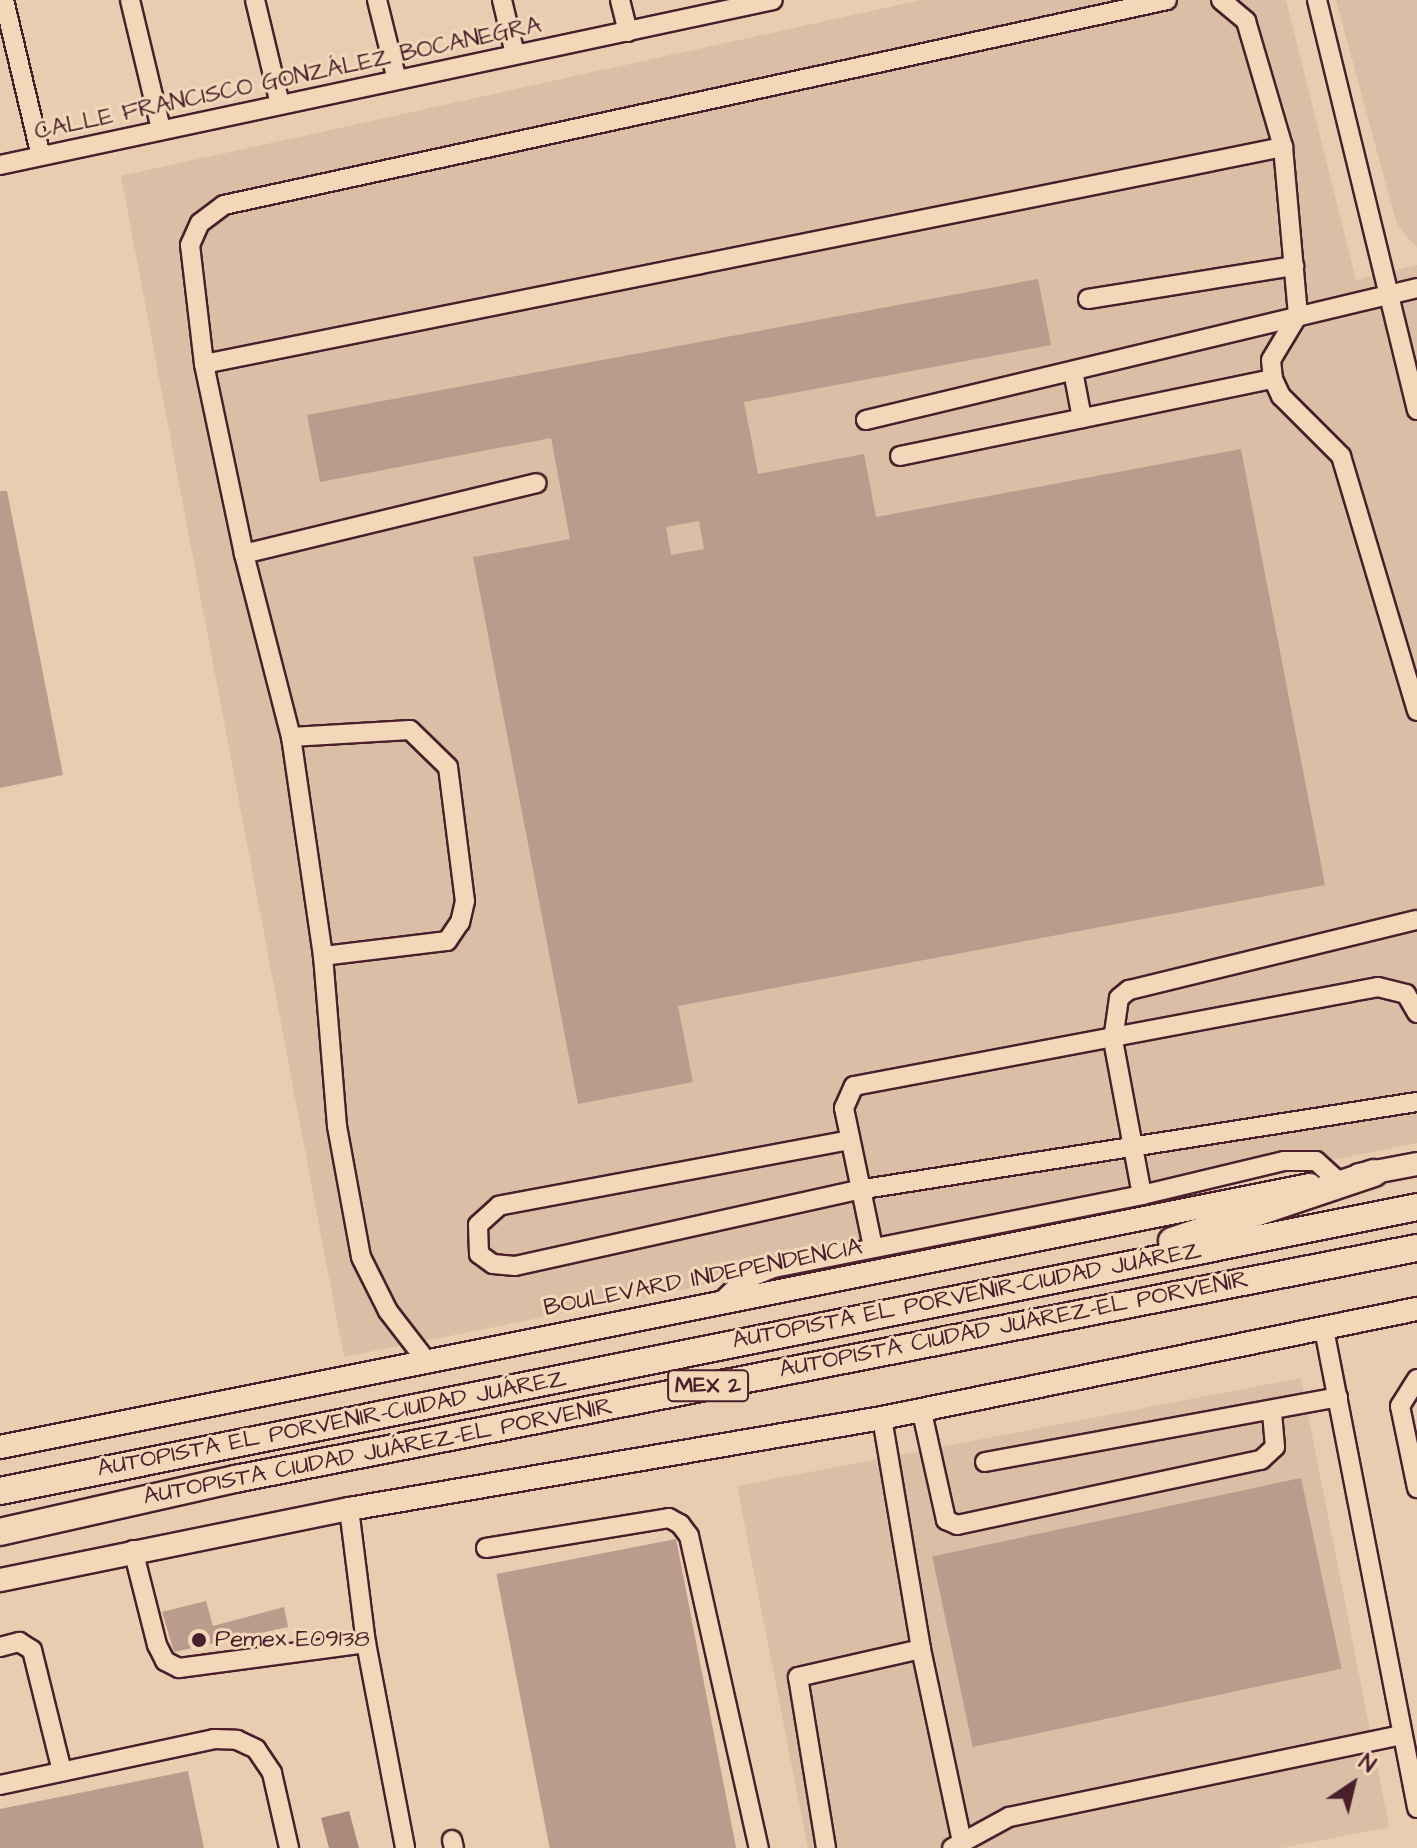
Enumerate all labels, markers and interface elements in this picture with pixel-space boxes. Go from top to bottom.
street label: CALLE FRANCISCO GONZÁLEZ BOCANEGRA [32,11,544,147]
street label: BOULEVARD INDEPENDENCIA [541,1233,865,1323]
street label: AUTOPISTA EL PORVENIR-CIUDAD JUÁREZ [730,1236,1204,1356]
street label: AUTOPISTA CIUDAD JUÁREZ-EL PORVENIR [777,1265,1251,1385]
street label: AUTOPISTA EL PORVENIR-CIUDAD JUÁREZ [95,1364,569,1484]
road number: MEX 2 [666,1368,750,1404]
street label: AUTOPISTA CIUDAD JUÁREZ-EL PORVENIR [141,1392,615,1512]
place label: Pemex E09138 [215,1626,370,1654]
marker: Pemex E09138 [190,1631,208,1649]
north arrow [1313,1744,1393,1824]
text: N [1353,1747,1382,1781]

